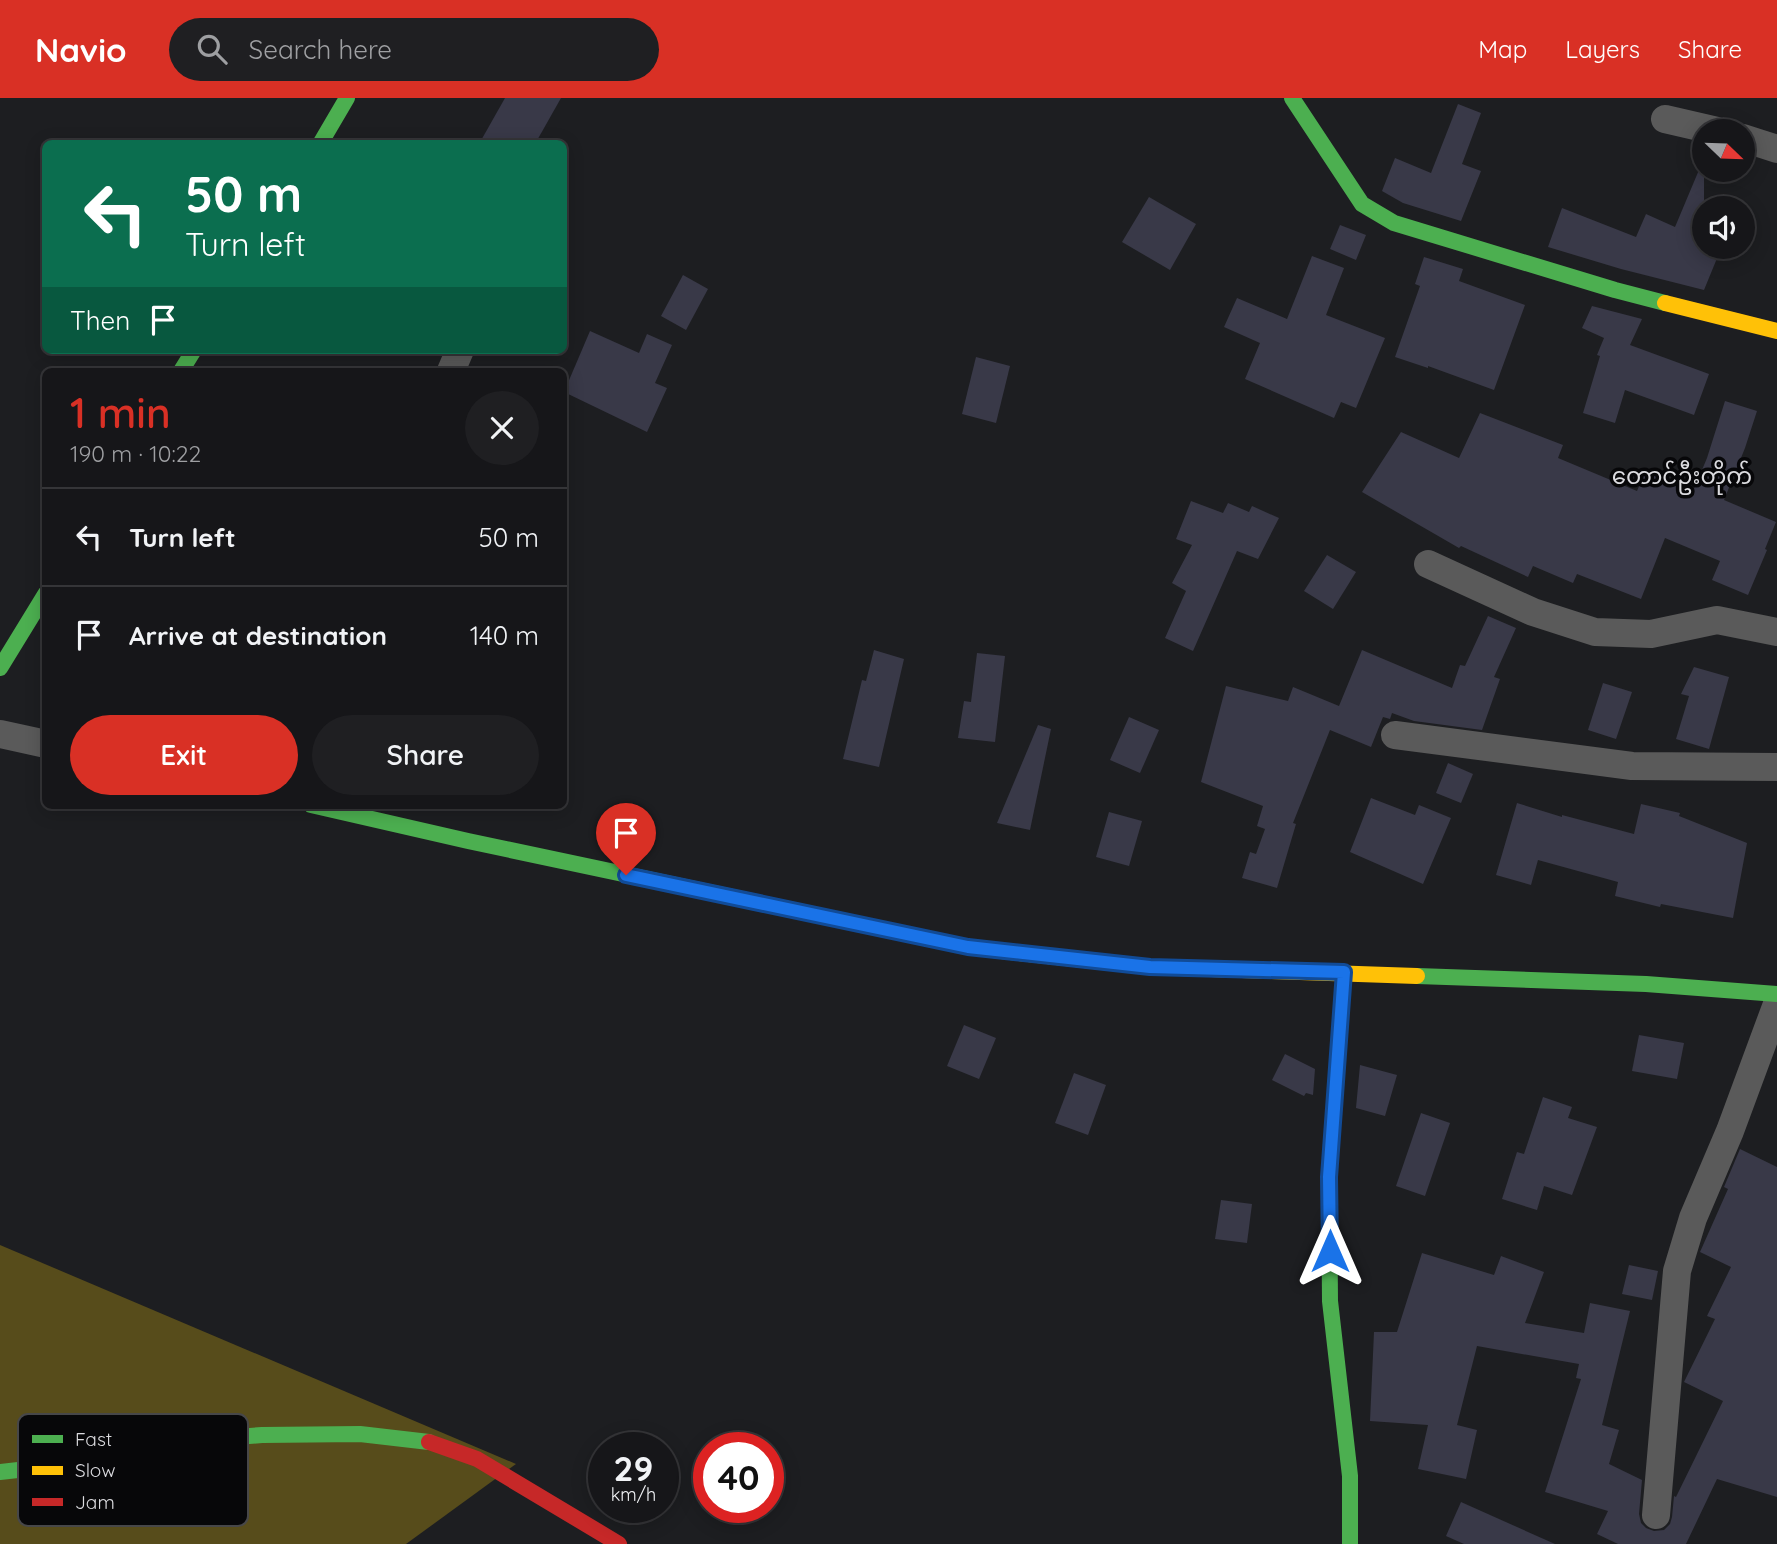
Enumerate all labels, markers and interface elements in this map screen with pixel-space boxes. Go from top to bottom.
search box [169,18,659,81]
text: Navio [35,29,127,70]
icon: search [193,30,231,68]
text: Search here [249,33,392,66]
text: Map [1478,34,1527,64]
text: Layers [1565,34,1640,64]
text: Share [1678,34,1742,64]
north arrow [1692,119,1755,182]
map controls [1692,119,1755,259]
text: 50 m [185,163,302,224]
icon: left [70,168,161,259]
button: sound [1692,196,1755,259]
text: Turn left [185,224,306,264]
icon: arrive [144,301,182,339]
text: Then [70,304,130,337]
text: 1 min [70,386,171,439]
button: close [465,391,539,465]
text: 190 m · 10:22 [70,439,201,468]
district label: တောင်ဦးတိုက် [1612,460,1752,495]
icon: left [70,518,108,556]
text: Turn left [129,521,236,554]
text: 50 m [479,521,539,554]
icon: arrive [70,616,108,654]
text: Arrive at destination [129,619,387,652]
text: 140 m [470,619,539,652]
button: Exit [70,715,298,795]
button: Share [312,715,539,795]
pin [596,803,656,875]
icon: arrive [607,814,645,852]
position arrow [1293,1214,1367,1288]
legend [18,1414,248,1526]
text: Fast [75,1427,112,1451]
speed limit sign: 40 [693,1432,784,1523]
text: 29 [614,1446,653,1490]
text: Slow [75,1458,116,1482]
text: km/h [611,1483,656,1506]
text: Jam [75,1490,115,1514]

